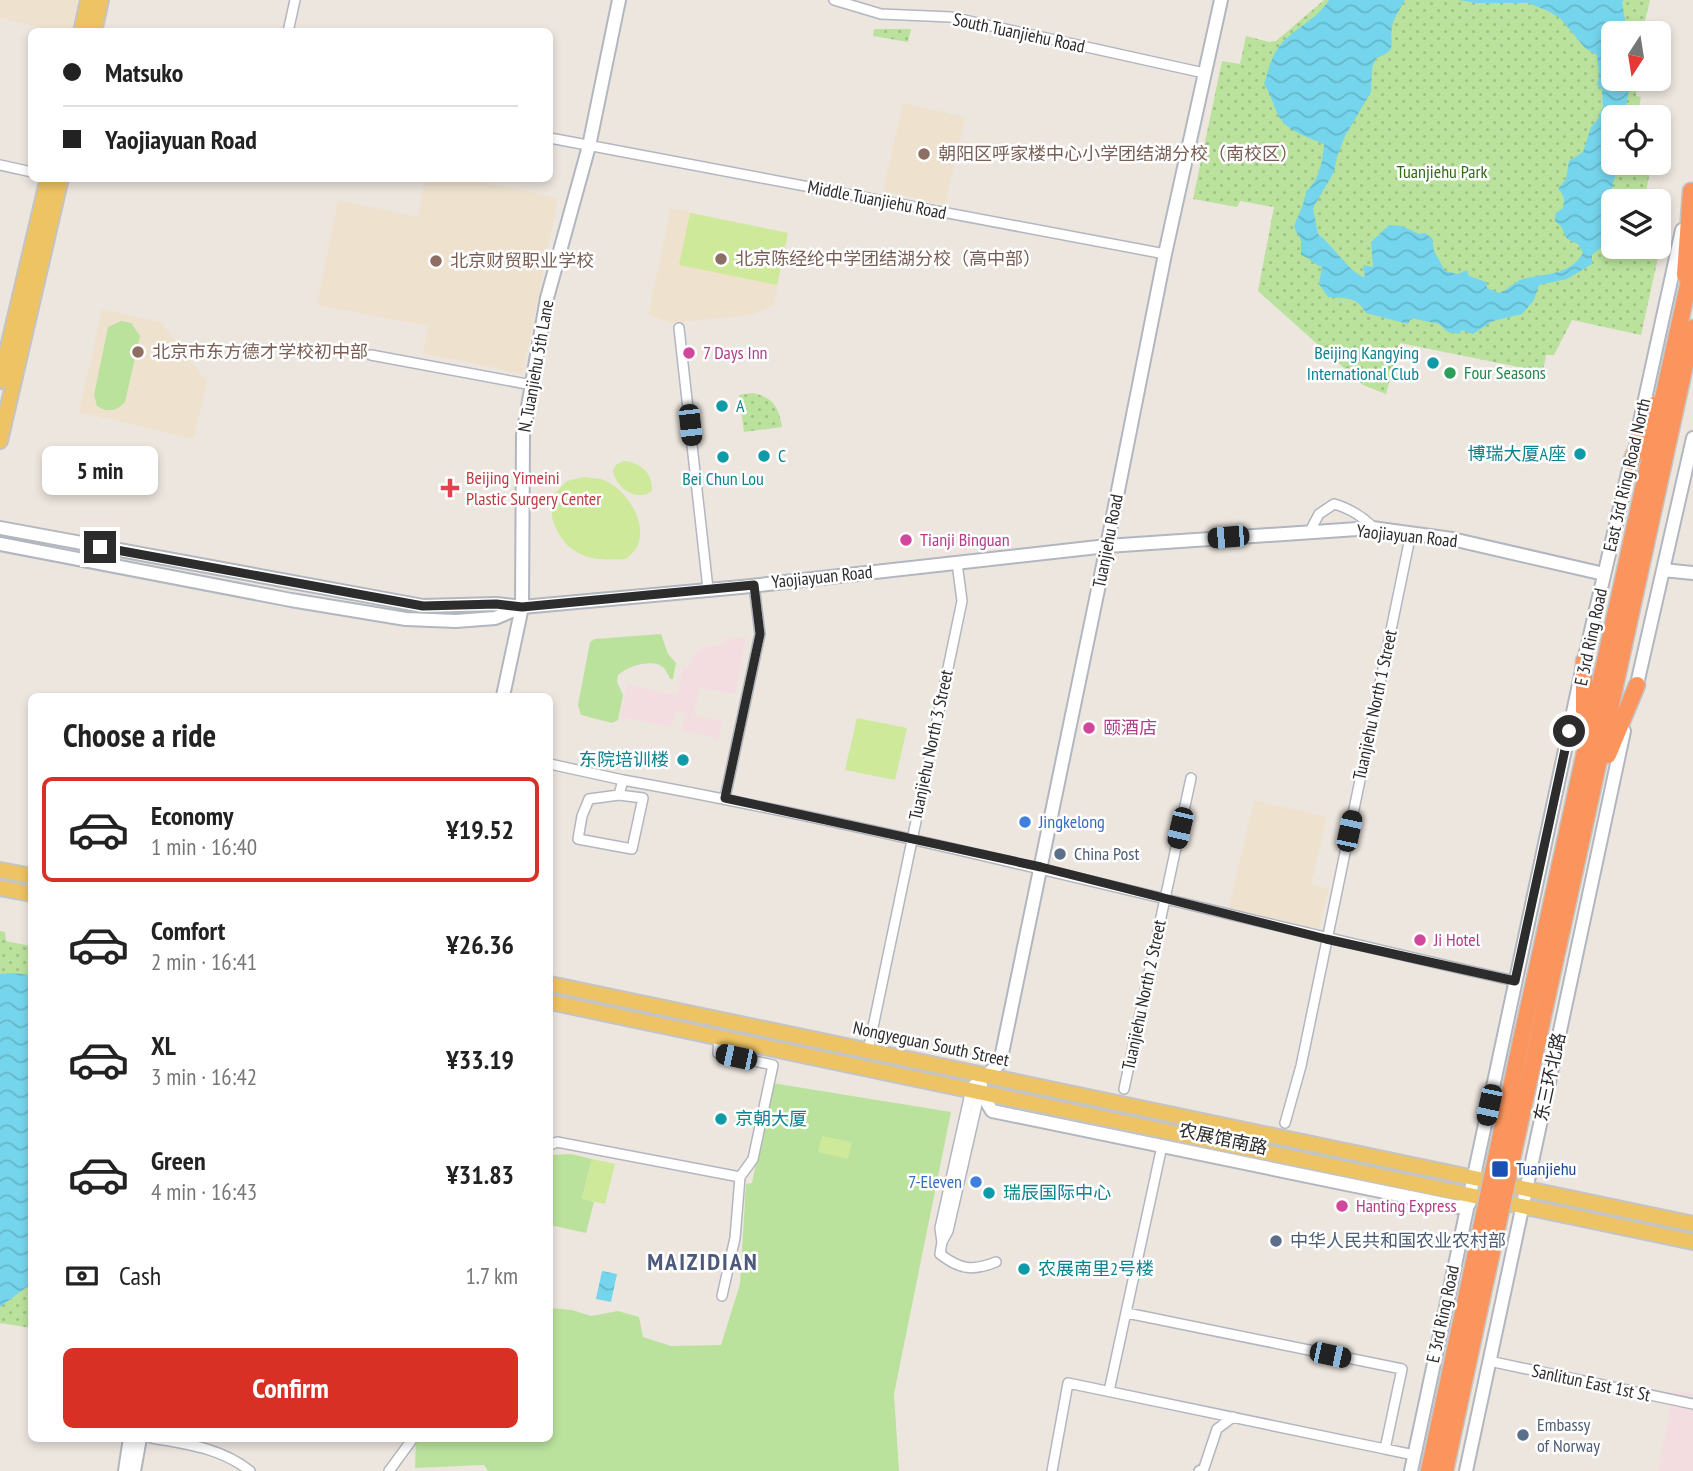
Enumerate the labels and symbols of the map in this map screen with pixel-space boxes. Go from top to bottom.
street label: South Tuanjiehu Road [951,7,1087,58]
north arrow [1601,21,1671,91]
place label: 朝阳区呼家楼中心小学团结湖分校（南校区） [938,142,1298,165]
marker: 朝阳区呼家楼中心小学团结湖分校（南校区） [916,146,932,162]
park label: Tuanjiehu Park [1397,160,1487,183]
street label: Middle Tuanjiehu Road [806,175,948,224]
place label: 北京陈经纶中学团结湖分校（高中部） [735,247,1041,270]
place label: 北京财贸职业学校 [450,249,594,272]
marker: 北京陈经纶中学团结湖分校（高中部） [713,251,729,267]
marker: 北京财贸职业学校 [428,253,444,269]
street label: N. Tuanjiehu 5th Lane [513,298,558,434]
place label: 北京市东方德才学校初中部 [152,340,368,363]
place label: 7 Days Inn [703,341,767,364]
place label: Beijing Kangying International Club [1307,341,1419,385]
marker: 北京市东方德才学校初中部 [130,344,146,360]
marker: 7 Days Inn [681,345,697,361]
marker: Beijing Kangying International Club [1425,355,1441,371]
place label: Four Seasons [1464,361,1546,384]
marker: Four Seasons [1442,365,1458,381]
place label: A [736,394,745,417]
street label: East 3rd Ring Road North [1598,396,1655,554]
marker: A [714,398,730,414]
car [678,403,703,447]
place label: 博瑞大厦A座 [1467,442,1566,465]
place label: C [778,444,786,467]
callout: 5 min [42,446,158,494]
marker: 博瑞大厦A座 [1572,446,1588,462]
marker: C [756,448,772,464]
marker: Bei Chun Lou [715,449,731,465]
place label: Beijing Yimeini Plastic Surgery Center [466,466,601,510]
place label: Bei Chun Lou [682,467,764,490]
marker: Beijing Yimeini Plastic Surgery Center [440,478,460,498]
street label: Tuanjiehu Road [1087,492,1128,590]
street label: Yaojiayuan Road [1355,519,1459,552]
car [1207,525,1250,549]
place label: Tianji Binguan [920,528,1010,551]
route end [84,531,116,563]
marker: Tianji Binguan [898,532,914,548]
street label: Yaojiayuan Road [770,560,874,593]
street label: E 3rd Ring Road [1569,586,1612,688]
street label: Tuanjiehu North 1 Street [1347,628,1402,782]
street label: Tuanjiehu North 3 Street [903,668,958,822]
route start [1553,715,1585,747]
place label: 颐酒店 [1103,716,1157,739]
marker: 颐酒店 [1081,720,1097,736]
place label: 东院培训楼 [579,748,669,771]
marker: 东院培训楼 [675,752,691,768]
car [1166,805,1195,851]
car [1335,808,1364,854]
place label: Jingkelong [1038,810,1105,833]
marker: Jingkelong [1017,814,1033,830]
place label: China Post [1074,842,1139,865]
marker: China Post [1052,846,1068,862]
street label: Tuanjiehu North 2 Street [1116,918,1171,1072]
place label: Ji Hotel [1433,928,1481,951]
marker: Ji Hotel [1412,932,1428,948]
street label: Nongyeguan South Street [851,1016,1011,1071]
street label: 东三环北路 [1529,1030,1570,1123]
car [714,1042,759,1072]
car [1475,1082,1504,1128]
place label: 京朝大厦 [735,1107,807,1130]
marker: 京朝大厦 [713,1111,729,1127]
street label: 农展馆南路 [1177,1118,1270,1159]
place label: Tuanjiehu [1516,1157,1576,1180]
marker: Tuanjiehu [1490,1159,1510,1179]
place label: 7-Eleven [908,1170,962,1193]
marker: 7-Eleven [968,1174,984,1190]
place label: 瑞辰国际中心 [1003,1181,1111,1204]
marker: 瑞辰国际中心 [981,1185,997,1201]
place label: Hanting Express [1356,1194,1457,1217]
marker: Hanting Express [1334,1198,1350,1214]
place label: 中华人民共和国农业农村部 [1290,1229,1506,1252]
marker: 中华人民共和国农业农村部 [1268,1233,1284,1249]
district label: MAIZIDIAN [647,1246,759,1277]
place label: 农展南里2号楼 [1038,1257,1154,1280]
marker: 农展南里2号楼 [1016,1261,1032,1277]
street label: E 3rd Ring Road [1421,1263,1464,1365]
car [1308,1340,1353,1370]
street label: Sanlitun East 1st St [1530,1359,1653,1406]
place label: Embassy of Norway [1537,1413,1600,1457]
marker: Embassy of Norway [1515,1427,1531,1443]

